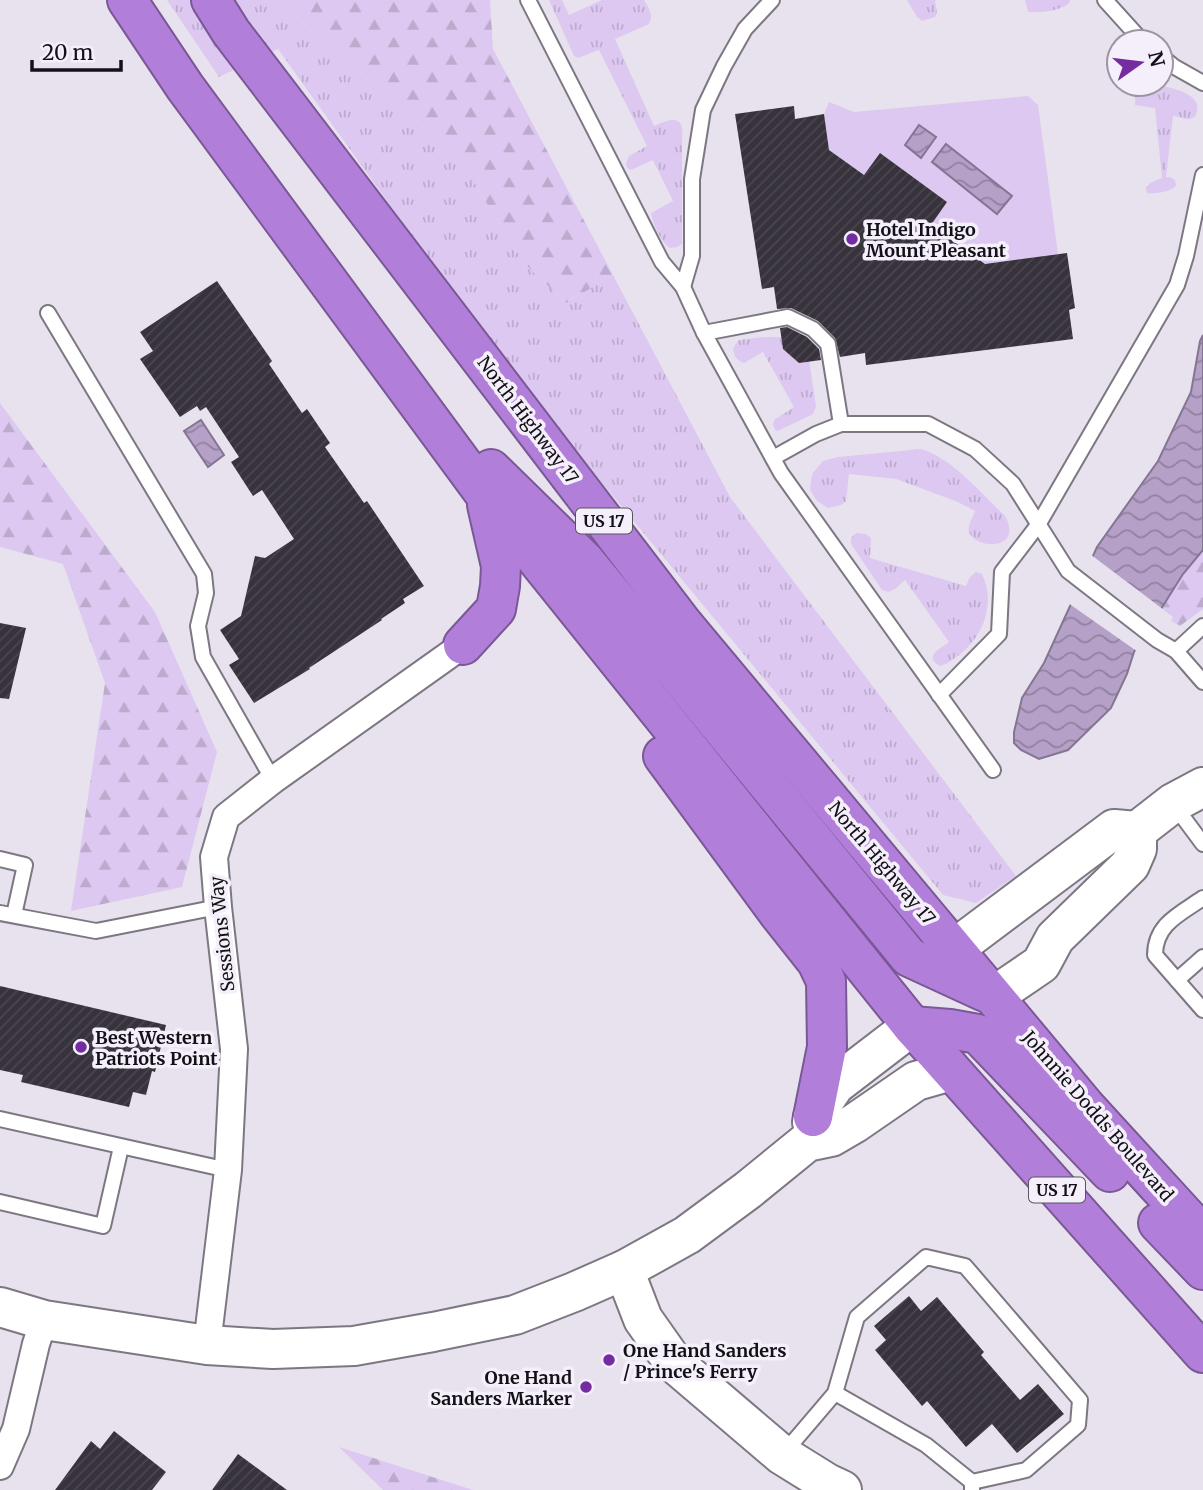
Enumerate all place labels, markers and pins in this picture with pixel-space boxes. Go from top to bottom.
place label: Hotel Indigo Mount Pleasant [866,218,1007,262]
marker: Hotel Indigo Mount Pleasant [844,231,860,247]
place label: Best Western Patriots Point [95,1026,218,1070]
marker: Best Western Patriots Point [73,1039,89,1055]
place label: One Hand Sanders / Prince's Ferry [623,1339,787,1383]
marker: One Hand Sanders / Prince's Ferry [601,1352,617,1368]
place label: One Hand Sanders Marker [430,1366,572,1410]
marker: One Hand Sanders Marker [578,1379,594,1395]

